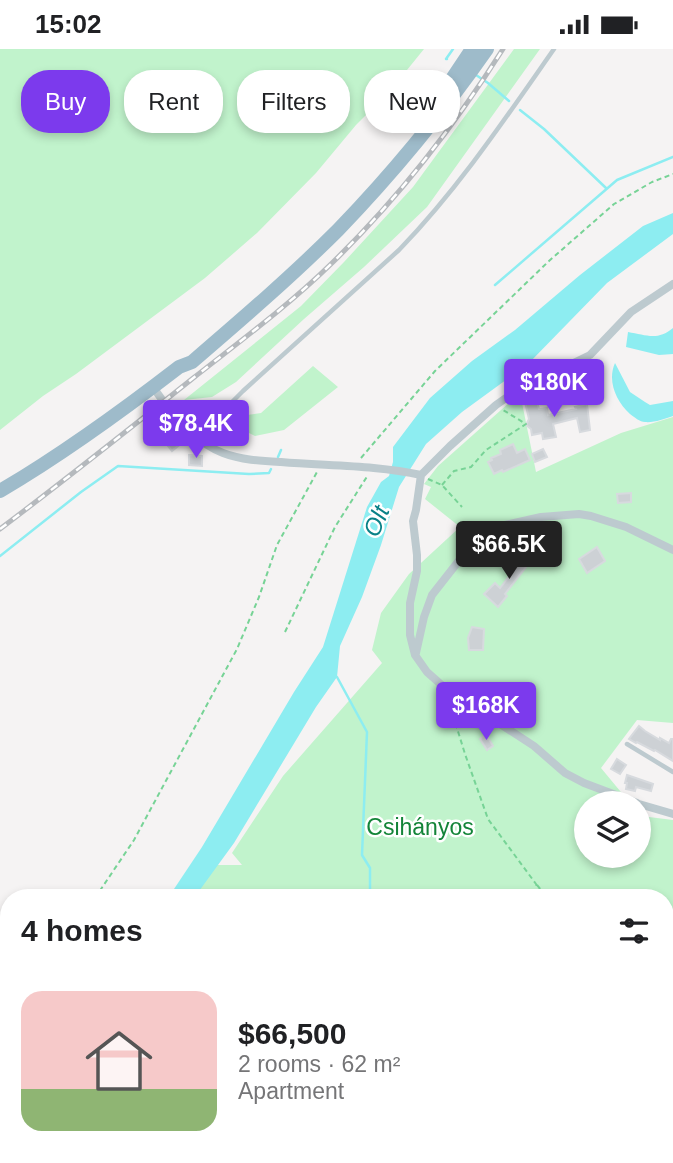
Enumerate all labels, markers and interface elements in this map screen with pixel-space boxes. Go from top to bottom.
text: 15:02 [35,9,102,39]
chip: Buy [21,70,110,133]
chip: Rent [124,70,223,133]
chip: Filters [237,70,350,133]
chip: New [364,70,460,133]
pin: $180K [505,359,603,419]
text: $180K [520,369,588,395]
pin: $78.4K [139,401,253,460]
text: $78.4K [159,410,233,436]
water label: Olt [358,500,395,540]
pin: $66.5K [452,521,566,581]
text: $66.5K [472,531,546,557]
pin: $168K [437,683,535,742]
text: $168K [452,692,520,718]
map controls [574,791,651,868]
button: layers [574,791,651,868]
park label: Csihányos [366,814,474,840]
icon: filters [615,912,653,950]
text: 4 homes [21,914,143,947]
text: $66,500 [238,1017,346,1050]
icon: home [77,1019,161,1103]
text: 2 rooms · 62 m² [238,1051,400,1077]
text: Apartment [238,1078,344,1104]

